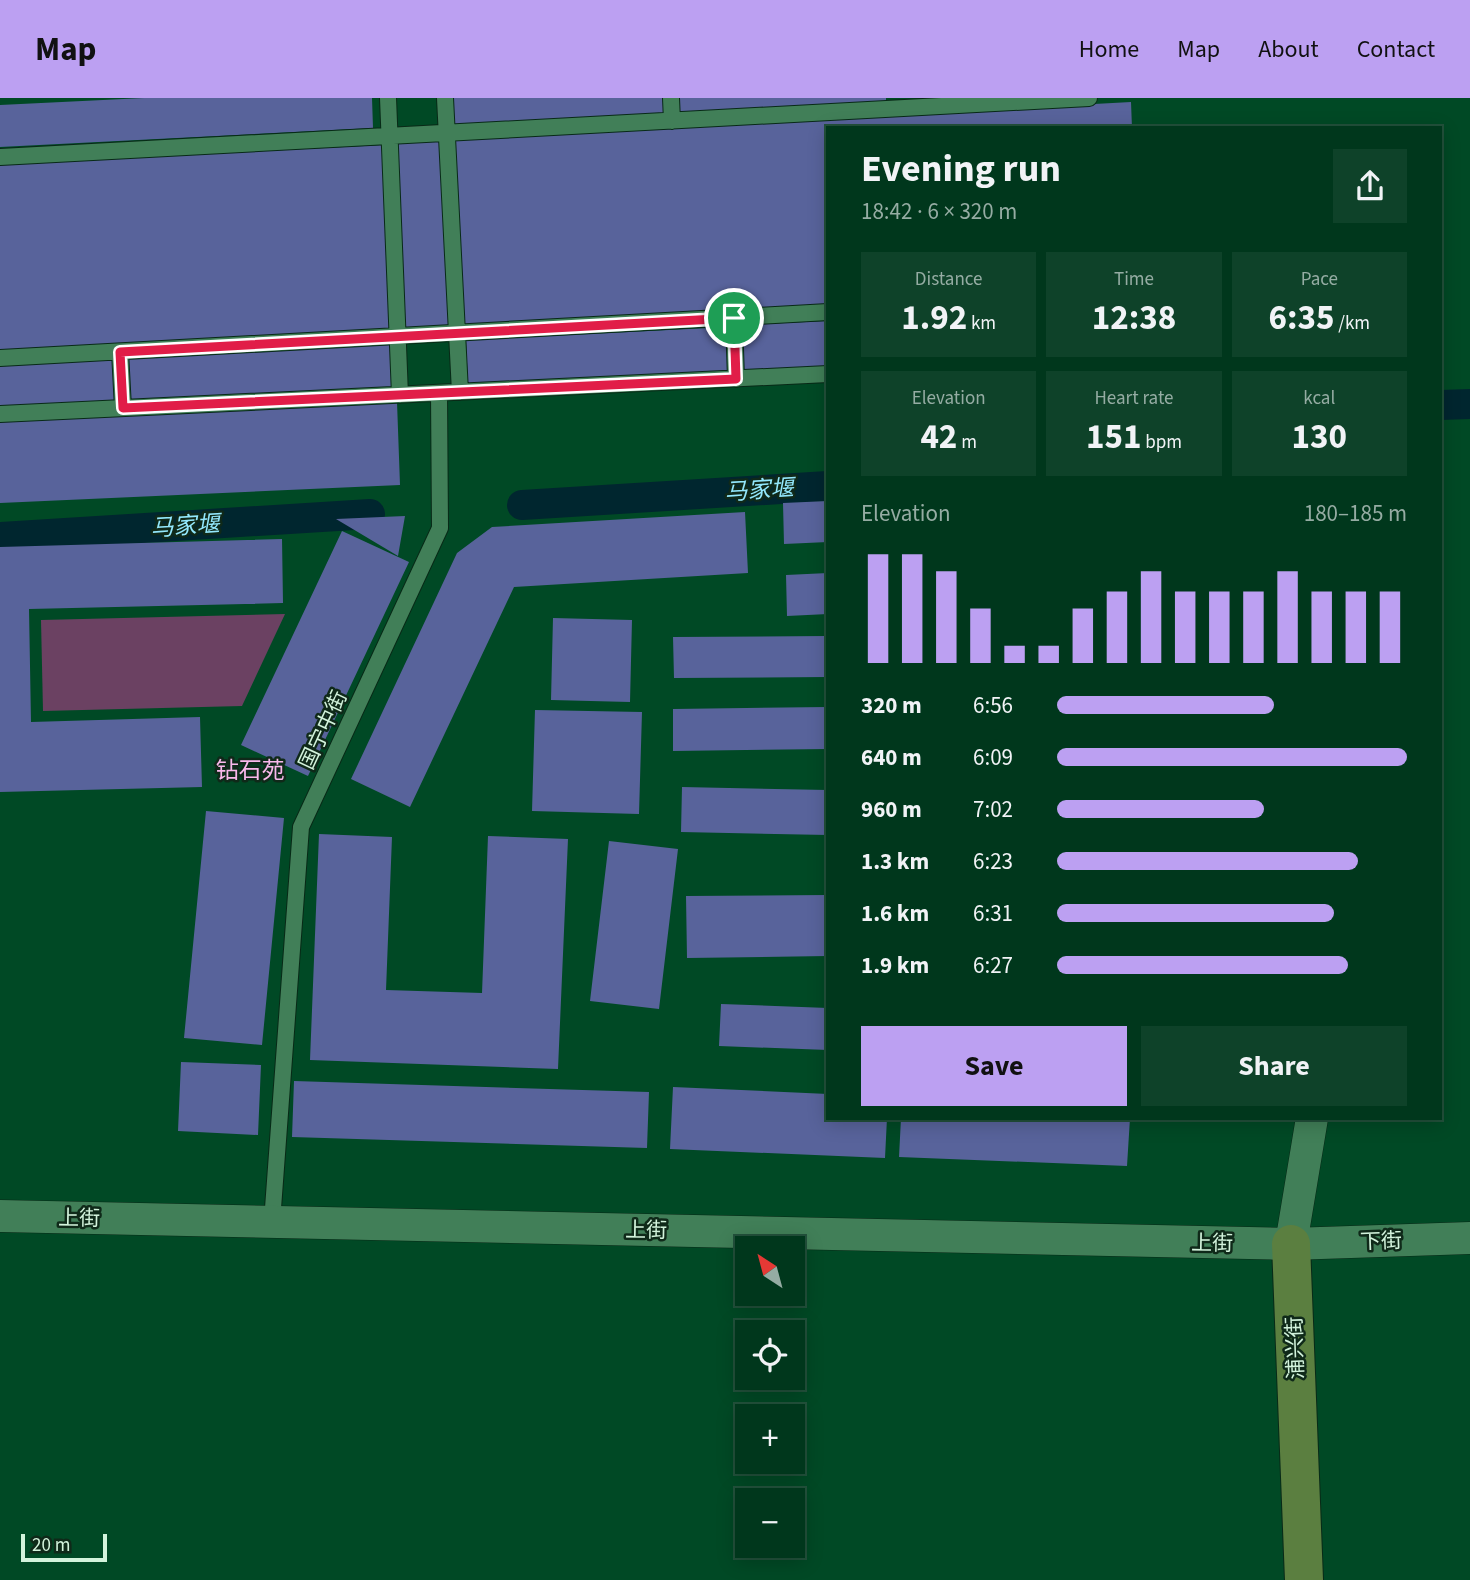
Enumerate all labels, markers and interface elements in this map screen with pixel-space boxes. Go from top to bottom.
text: Map [35,26,96,73]
text: Home [1079,32,1139,67]
text: Map [1177,32,1220,67]
text: About [1258,32,1319,67]
text: Contact [1357,32,1435,67]
text: Evening run [861,142,1061,196]
button: share [1333,149,1407,223]
text: 18:42 · 6 × 320 m [861,195,1017,228]
text: Distance [915,266,982,293]
text: Time [1114,266,1154,293]
text: Pace [1301,266,1338,293]
pin [704,288,764,348]
text: 1.92 [901,293,967,343]
text: 12:38 [1092,293,1176,343]
text: 6:35 [1269,293,1334,343]
icon: arrive [715,299,753,337]
text: km [967,310,996,337]
text: /km [1334,310,1370,337]
text: Elevation [912,385,986,412]
text: Heart rate [1094,385,1173,412]
text: kcal [1303,385,1335,412]
text: 42 [920,412,957,462]
text: 151 [1086,412,1141,462]
text: 130 [1292,412,1347,462]
text: m [957,429,977,456]
text: bpm [1141,429,1182,456]
water label: 马家堰 [723,471,799,509]
text: Elevation [861,497,951,530]
text: 180–185 m [1304,497,1407,530]
water label: 马家堰 [149,507,225,545]
street label: 国宁中街 [292,686,354,774]
text: 320 m [861,689,922,722]
text: 6:56 [973,689,1013,722]
text: 640 m [861,741,922,774]
text: 6:09 [973,741,1013,774]
district label: 钻石苑 [216,754,285,787]
text: 960 m [861,793,922,826]
text: 7:02 [973,793,1013,826]
text: 1.3 km [861,845,929,878]
text: 6:23 [973,845,1013,878]
text: 1.6 km [861,897,929,930]
text: 6:31 [973,897,1013,930]
text: 1.9 km [861,949,929,982]
text: 6:27 [973,949,1013,982]
button: Save [861,1026,1127,1106]
button: Share [1141,1026,1407,1106]
street label: 上街 [58,1203,100,1233]
street label: 上街 [625,1215,667,1245]
street label: 下街 [1359,1225,1403,1257]
street label: 上街 [1191,1228,1233,1258]
north arrow [735,1236,805,1306]
map controls [735,1236,805,1558]
street label: 浦兴街 [1279,1316,1311,1380]
button: locate [735,1320,805,1390]
button: + [735,1404,805,1474]
button: − [735,1488,805,1558]
scale bar [21,1531,107,1563]
text: 20 m [32,1532,70,1559]

